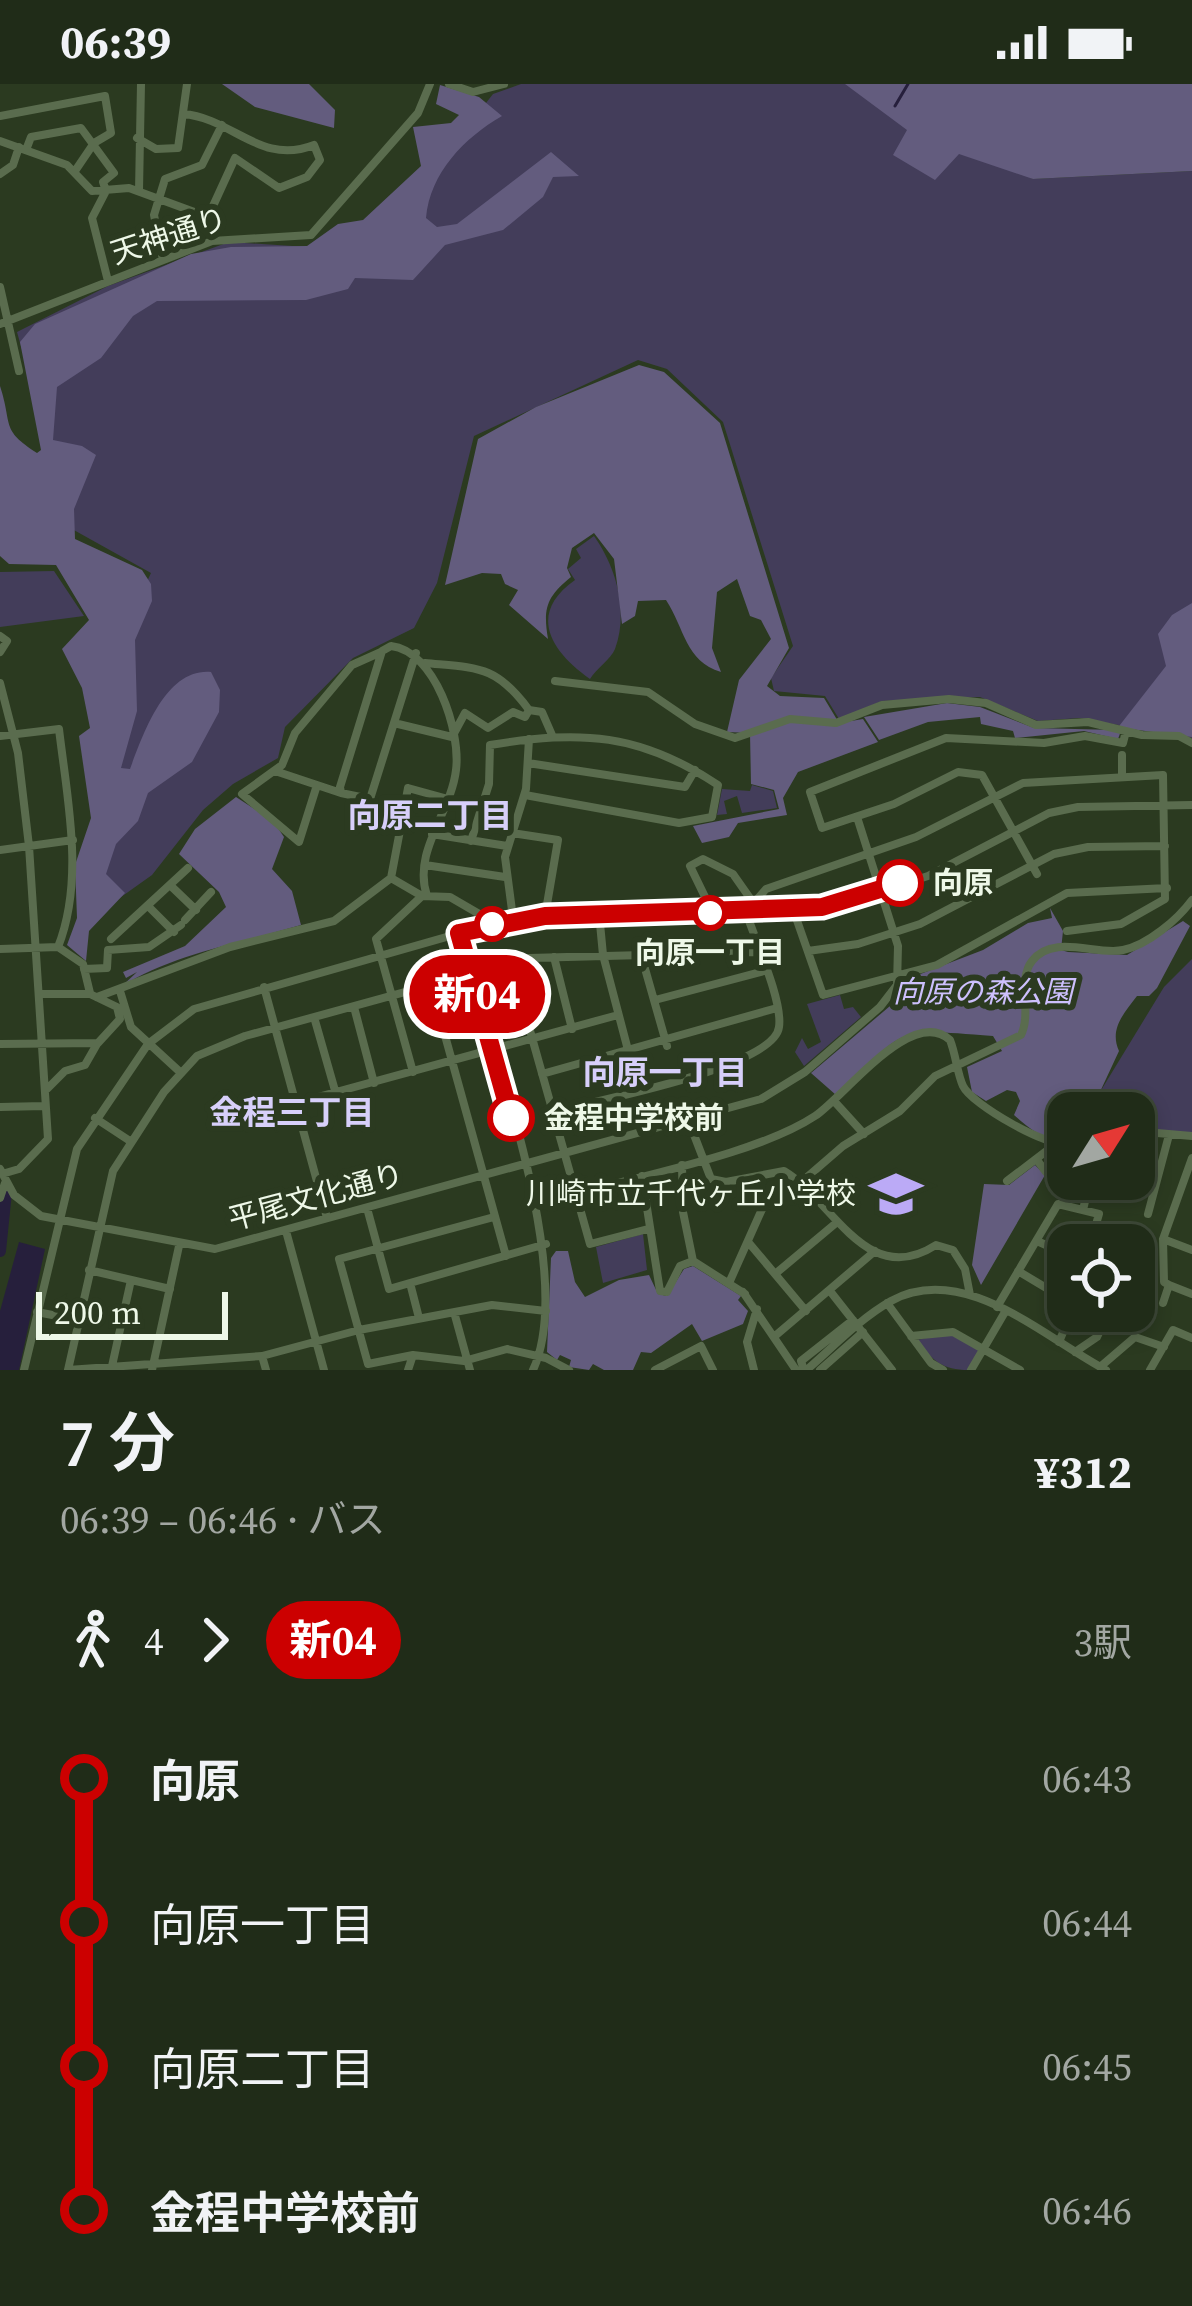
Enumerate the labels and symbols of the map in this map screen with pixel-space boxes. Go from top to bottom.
street label: 天神通り [105,197,232,274]
district label: 向原二丁目 [348,793,513,838]
marker: 向原 [878,861,922,905]
place label: 向原 [933,862,993,903]
marker: 向原一丁目 [694,897,726,929]
unlabelled marker [476,908,508,940]
place label: 向原一丁目 [635,932,785,973]
line badge: 新04 [408,955,546,1033]
park label: 向原の森公園 [893,971,1077,1012]
district label: 向原一丁目 [583,1050,748,1095]
district label: 金程三丁目 [210,1090,375,1135]
north arrow [1047,1092,1155,1200]
marker: 金程中学校前 [489,1096,533,1140]
place label: 金程中学校前 [544,1097,724,1138]
street label: 平尾文化通り [224,1153,408,1240]
school or university icon: 川崎市立千代ヶ丘小学校 [867,1165,925,1223]
place label: 川崎市立千代ヶ丘小学校 [526,1173,856,1214]
scale bar [36,1286,228,1339]

